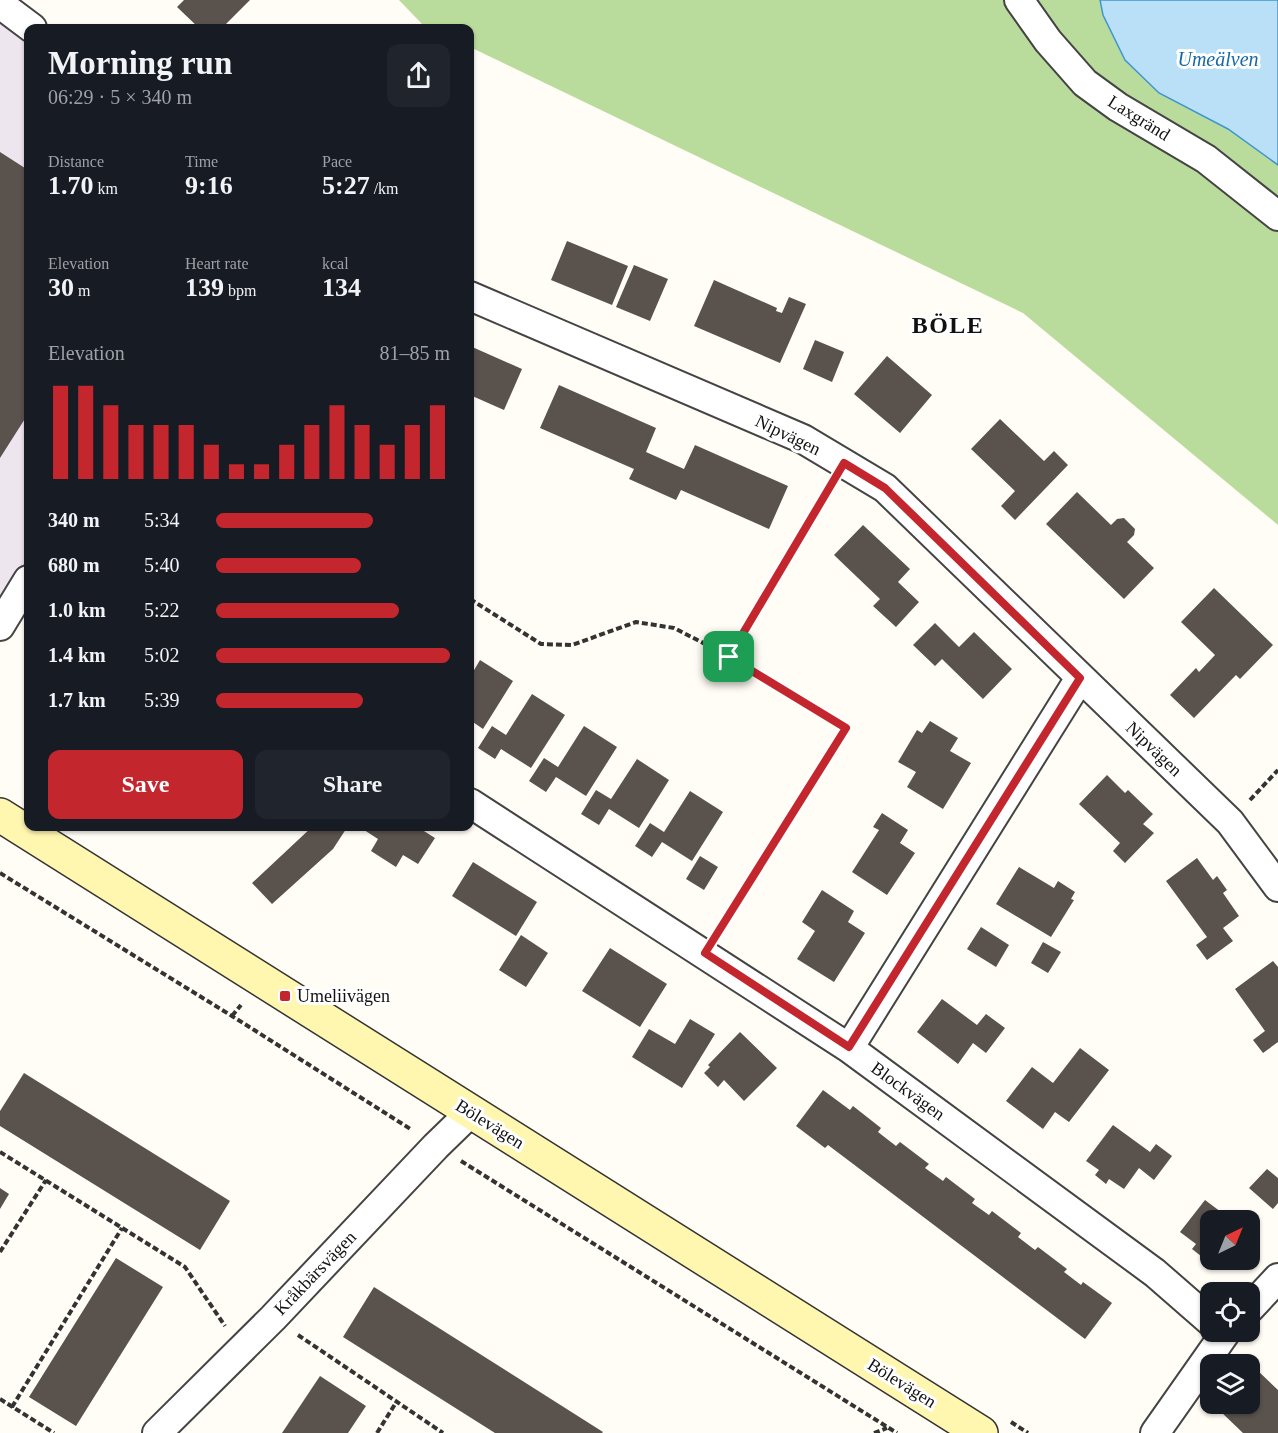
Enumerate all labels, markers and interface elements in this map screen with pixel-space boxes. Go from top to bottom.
button: share [387,44,450,107]
text: Morning run [48,45,232,81]
water label: Umeälven [1177,48,1259,70]
text: 06:29 · 5 × 340 m [48,86,192,108]
street label: Laxgränd [1104,91,1174,145]
text: Distance [48,153,104,170]
text: Time [185,153,218,170]
text: Pace [322,153,352,170]
text: 1.70 [48,171,94,200]
text: 9:16 [185,171,233,200]
text: 5:27 [322,171,370,200]
text: km [94,180,118,197]
text: /km [370,180,399,197]
text: Elevation [48,255,109,272]
text: Heart rate [185,255,249,272]
text: kcal [322,255,349,272]
text: 30 [48,273,74,302]
text: 139 [185,273,224,302]
text: 134 [322,273,361,302]
text: m [74,282,90,299]
text: bpm [224,282,256,299]
district label: BÖLE [912,312,984,338]
text: Elevation [48,342,125,364]
text: 81–85 m [379,342,450,364]
street label: Nipvägen [752,411,824,459]
text: 340 m [48,509,100,531]
text: 5:34 [144,509,180,531]
text: 680 m [48,554,100,576]
text: 5:40 [144,554,180,576]
text: 1.0 km [48,599,106,621]
text: 5:22 [144,599,180,621]
pin [703,631,754,682]
icon: arrive [712,640,745,673]
text: 1.4 km [48,644,106,666]
text: 5:02 [144,644,180,666]
text: 1.7 km [48,689,106,711]
text: 5:39 [144,689,180,711]
street label: Nipvägen [1122,717,1186,781]
button: Save [48,750,243,819]
button: Share [255,750,450,819]
place label: Umeliivägen [297,986,390,1006]
marker: Umeliivägen [278,989,292,1003]
street label: Blockvägen [867,1058,949,1124]
street label: Bölevägen [452,1095,528,1153]
north arrow [1200,1210,1260,1270]
map controls [1200,1210,1260,1414]
street label: Kråkbärsvägen [270,1227,360,1319]
button: locate [1200,1282,1260,1342]
street label: Bölevägen [864,1354,940,1412]
button: layers [1200,1354,1260,1414]

